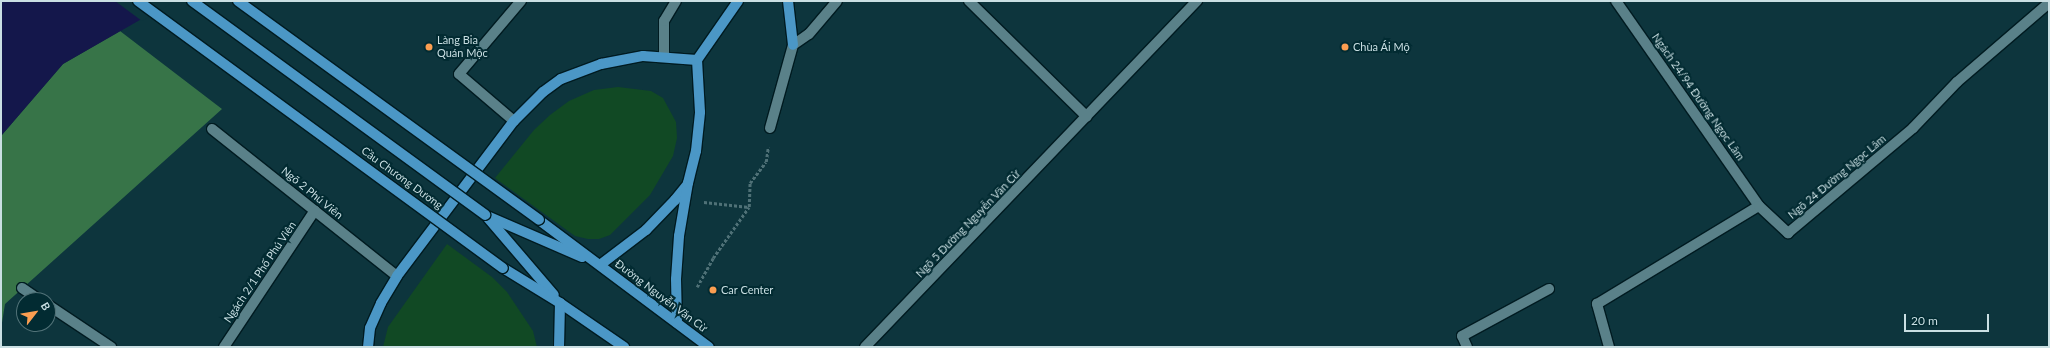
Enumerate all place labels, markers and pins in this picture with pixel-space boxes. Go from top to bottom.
place label: Làng Bia Quán Mộc [437,34,488,60]
place label: Chùa Ái Mộ [1353,40,1410,54]
marker: Làng Bia Quán Mộc [424,42,434,52]
marker: Chùa Ái Mộ [1340,42,1350,52]
place label: Car Center [721,283,773,297]
marker: Car Center [708,285,718,295]

